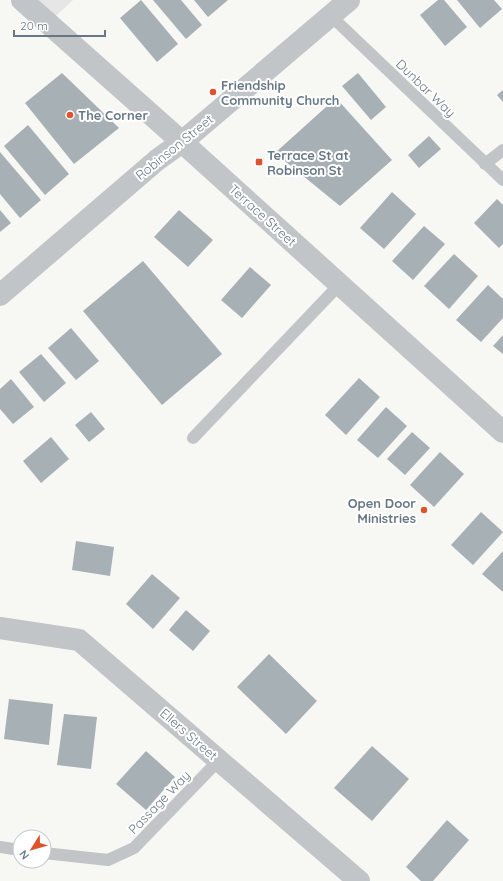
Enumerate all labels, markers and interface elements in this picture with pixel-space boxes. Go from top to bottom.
scale bar [14,12,105,38]
text: 20 m [20,18,48,33]
street label: Dunbar Way [393,56,459,120]
place label: Friendship Community Church [221,77,339,108]
marker: Friendship Community Church [208,87,218,97]
place label: The Corner [78,107,148,123]
marker: The Corner [65,110,75,120]
street label: Robinson Street [132,111,216,183]
place label: Terrace St at Robinson St [267,147,349,178]
marker: Terrace St at Robinson St [254,157,264,167]
street label: Terrace Street [226,181,300,249]
place label: Open Door Ministries [348,495,416,526]
marker: Open Door Ministries [419,505,429,515]
street label: Ellers Street [157,705,221,763]
street label: Passage Way [125,767,193,837]
north arrow [12,829,52,869]
text: N [16,848,32,862]

